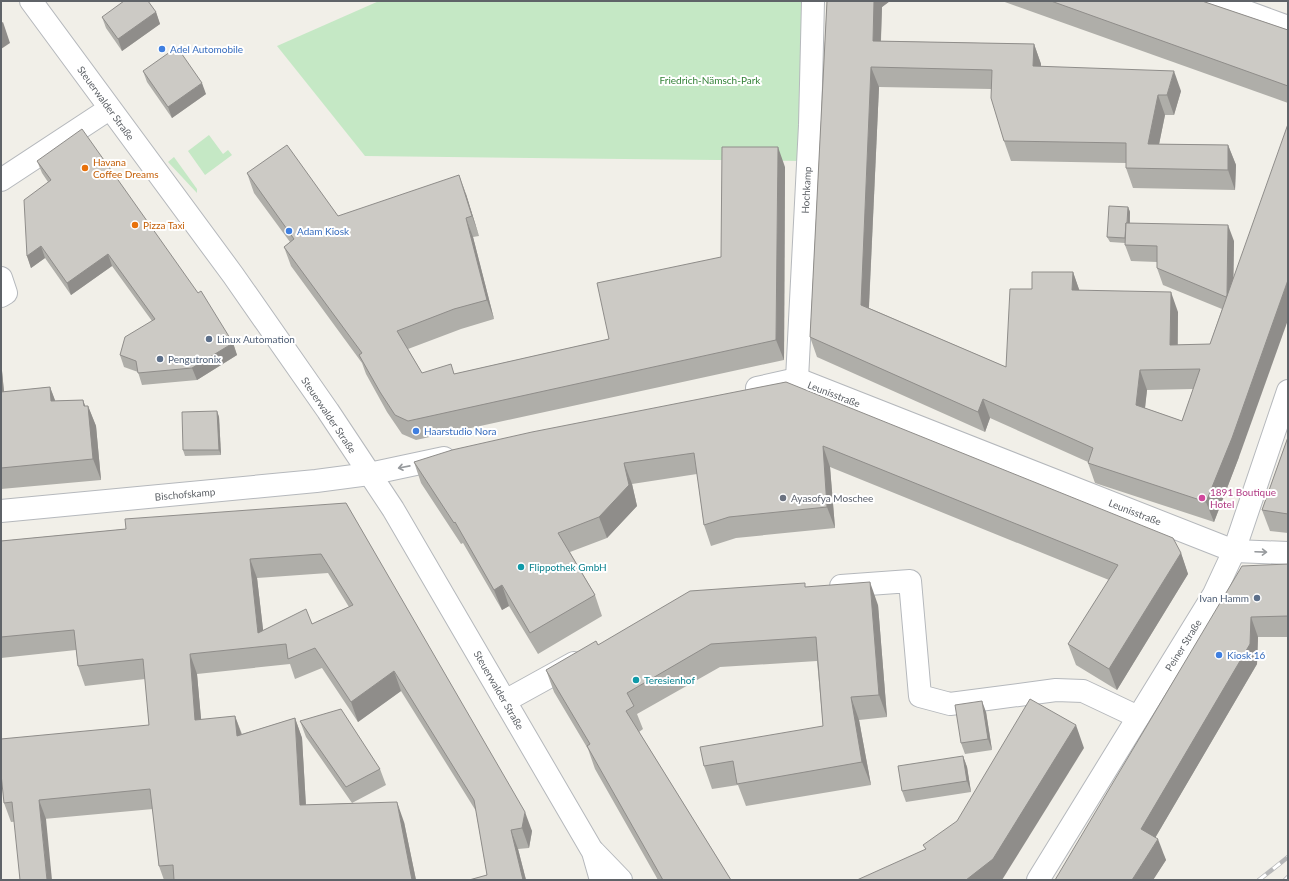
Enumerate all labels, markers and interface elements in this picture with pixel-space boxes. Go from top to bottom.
place label: Adel Automobile [170,43,243,55]
marker: Adel Automobile [157,44,167,54]
street label: Steuerwalder Straße [75,63,137,143]
park label: Friedrich-Nämsch-Park [660,74,761,86]
place label: Havana Coffee Dreams [93,156,159,180]
marker: Havana Coffee Dreams [80,163,90,173]
street label: Hochkamp [799,166,813,214]
place label: Pizza Taxi [143,219,185,231]
marker: Pizza Taxi [130,220,140,230]
place label: Adam Kiosk [297,225,350,237]
marker: Adam Kiosk [284,226,294,236]
place label: Linux Automation [217,333,295,345]
marker: Linux Automation [204,334,214,344]
place label: Pengutronix [168,353,221,365]
marker: Pengutronix [155,354,165,364]
street label: Steuerwalder Straße [299,375,359,455]
street label: Leunisstraße [806,378,862,410]
place label: Haarstudio Nora [424,425,496,437]
marker: Haarstudio Nora [411,426,421,436]
one-way arrow [398,463,411,471]
street label: Bischofskamp [154,485,216,503]
place label: 1891 Boutique Hotel [1210,486,1276,510]
place label: Ayasofya Moschee [791,492,873,504]
marker: Ayasofya Moschee [778,493,788,503]
marker: 1891 Boutique Hotel [1197,493,1207,503]
street label: Leunisstraße [1107,496,1163,528]
one-way arrow [1254,548,1267,555]
place label: Flippothek GmbH [529,561,607,573]
marker: Flippothek GmbH [516,562,526,572]
place label: Ivan Hamm [1199,592,1249,604]
marker: Ivan Hamm [1252,593,1262,603]
street label: Peiner Straße [1162,617,1204,673]
street label: Steuerwalder Straße [472,648,526,732]
place label: Kiosk 16 [1227,649,1265,661]
marker: Kiosk 16 [1214,650,1224,660]
place label: Teresienhof [644,674,695,686]
marker: Teresienhof [631,675,641,685]

